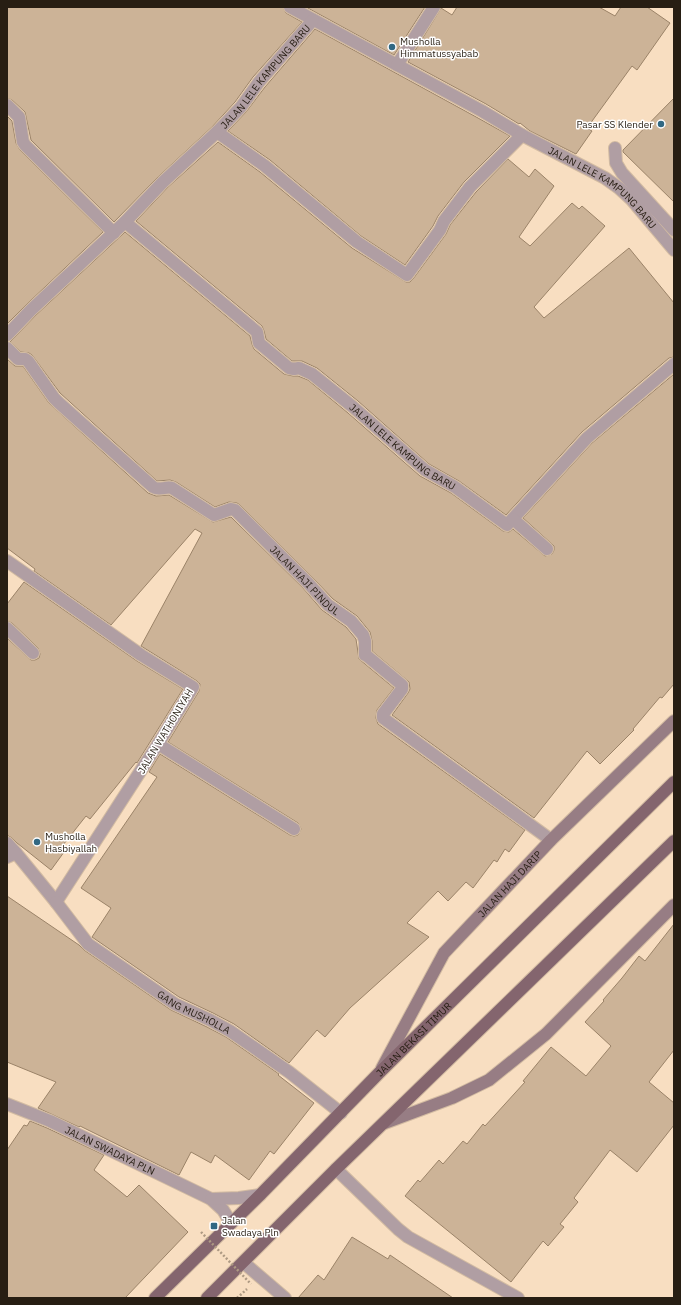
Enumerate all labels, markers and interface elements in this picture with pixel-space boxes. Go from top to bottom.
street label: JALAN LELE KAMPUNG BARU [218,22,313,131]
place label: Musholla Himmatussyabab [400,35,478,60]
marker: Musholla Himmatussyabab [387,42,397,52]
place label: Pasar SS Klender [576,118,653,131]
marker: Pasar SS Klender [656,119,666,129]
street label: JALAN LELE KAMPUNG BARU [546,144,659,231]
street label: JALAN LELE KAMPUNG BARU [347,401,458,493]
street label: JALAN HAJI PINDUL [267,543,342,618]
street label: JALAN WATHONIYAH [135,686,196,776]
place label: Musholla Hasbiyallah [45,830,97,855]
marker: Musholla Hasbiyallah [32,837,42,847]
street label: JALAN HAJI DARIP [475,848,545,920]
street label: GANG MUSHOLLA [154,988,233,1037]
street label: JALAN BEKASI TIMUR [373,999,454,1079]
street label: JALAN SWADAYA PLN [63,1123,157,1178]
place label: Jalan Swadaya Pln [222,1214,279,1239]
marker: Jalan Swadaya Pln [209,1221,219,1231]

